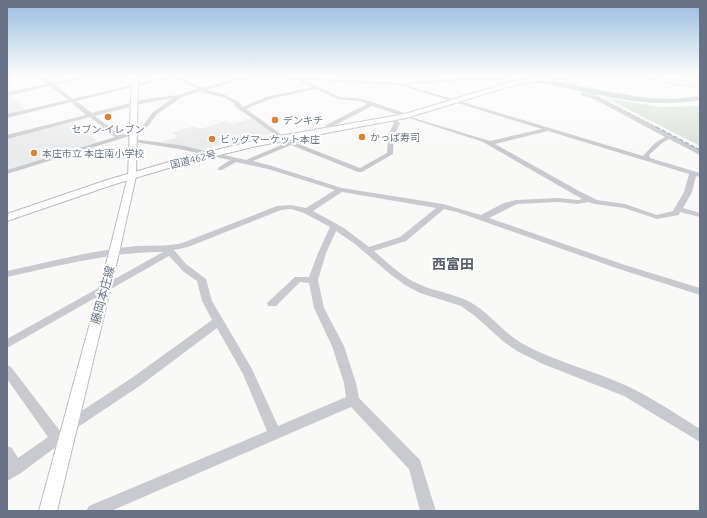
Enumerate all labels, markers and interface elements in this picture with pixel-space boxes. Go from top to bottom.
marker: セブン-イレブン [103,112,113,122]
marker: デンキチ [270,115,280,125]
place label: デンキチ [283,115,323,126]
place label: セブン-イレブン [72,124,144,135]
marker: かっぱ寿司 [357,132,367,142]
place label: かっぱ寿司 [370,132,420,143]
marker: ビッグマーケット本庄 [207,134,217,144]
place label: ビッグマーケット本庄 [220,134,320,145]
marker: 本庄市立 本庄南小学校 [29,148,39,158]
place label: 本庄市立 本庄南小学校 [42,148,144,159]
street label: 国道462号 [169,148,217,170]
district label: 西富田 [432,256,474,272]
street label: 藤岡本庄線 [88,264,117,326]

